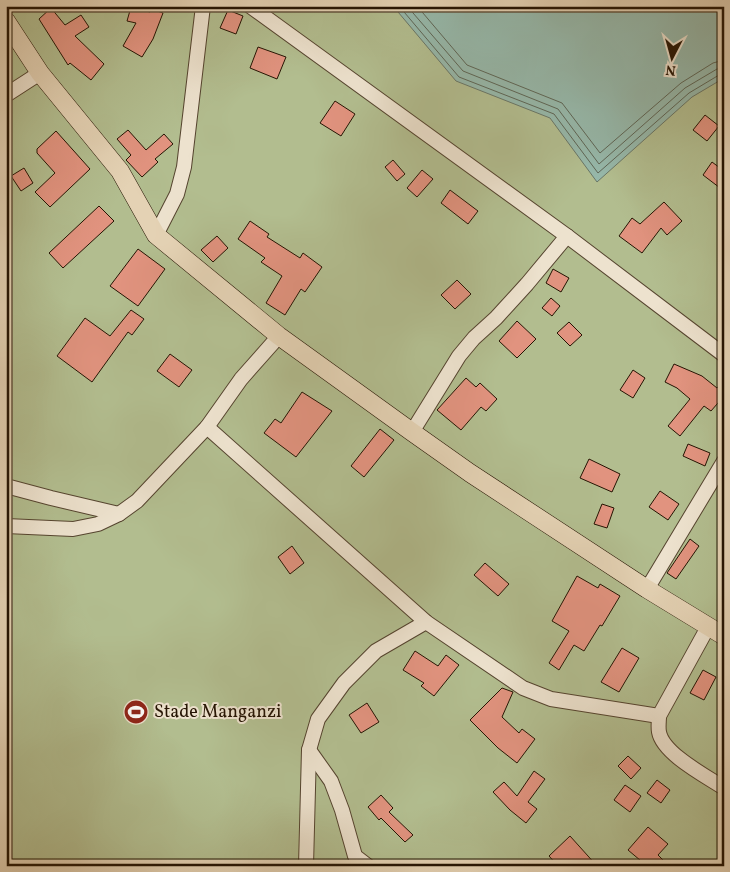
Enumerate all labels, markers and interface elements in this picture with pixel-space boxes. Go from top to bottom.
north arrow [648,32,698,82]
text: N [665,59,677,79]
sports icon: Stade Manganzi [123,699,149,725]
place label: Stade Manganzi [154,700,281,725]

